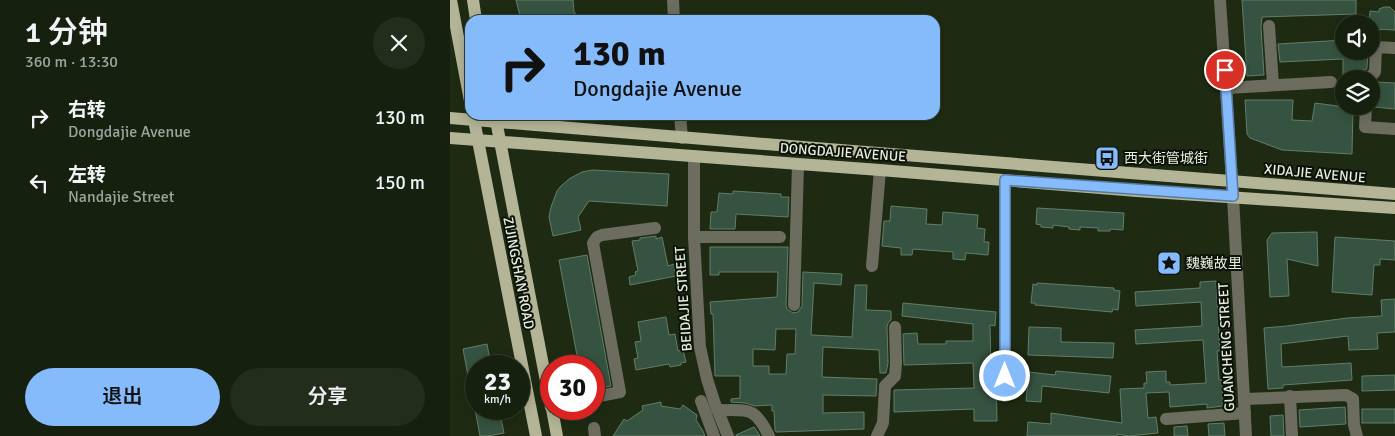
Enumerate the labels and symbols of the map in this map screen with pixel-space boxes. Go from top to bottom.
pin [1204,49,1246,91]
street label: DONGDAJIE AVENUE [779,140,907,165]
bus stop icon: 西大街管城街 [1094,145,1120,171]
place label: 西大街管城街 [1124,150,1208,167]
street label: XIDAJIE AVENUE [1263,161,1367,186]
street label: ZIJINGSHAN ROAD [499,215,538,331]
street label: BEIDAJIE STREET [671,246,696,352]
place icon: 魏巍故里 [1156,250,1182,276]
place label: 魏巍故里 [1186,255,1242,272]
street label: GUANCHENG STREET [1215,282,1238,412]
position arrow [978,349,1030,401]
speed limit sign: 30 [540,355,605,420]

